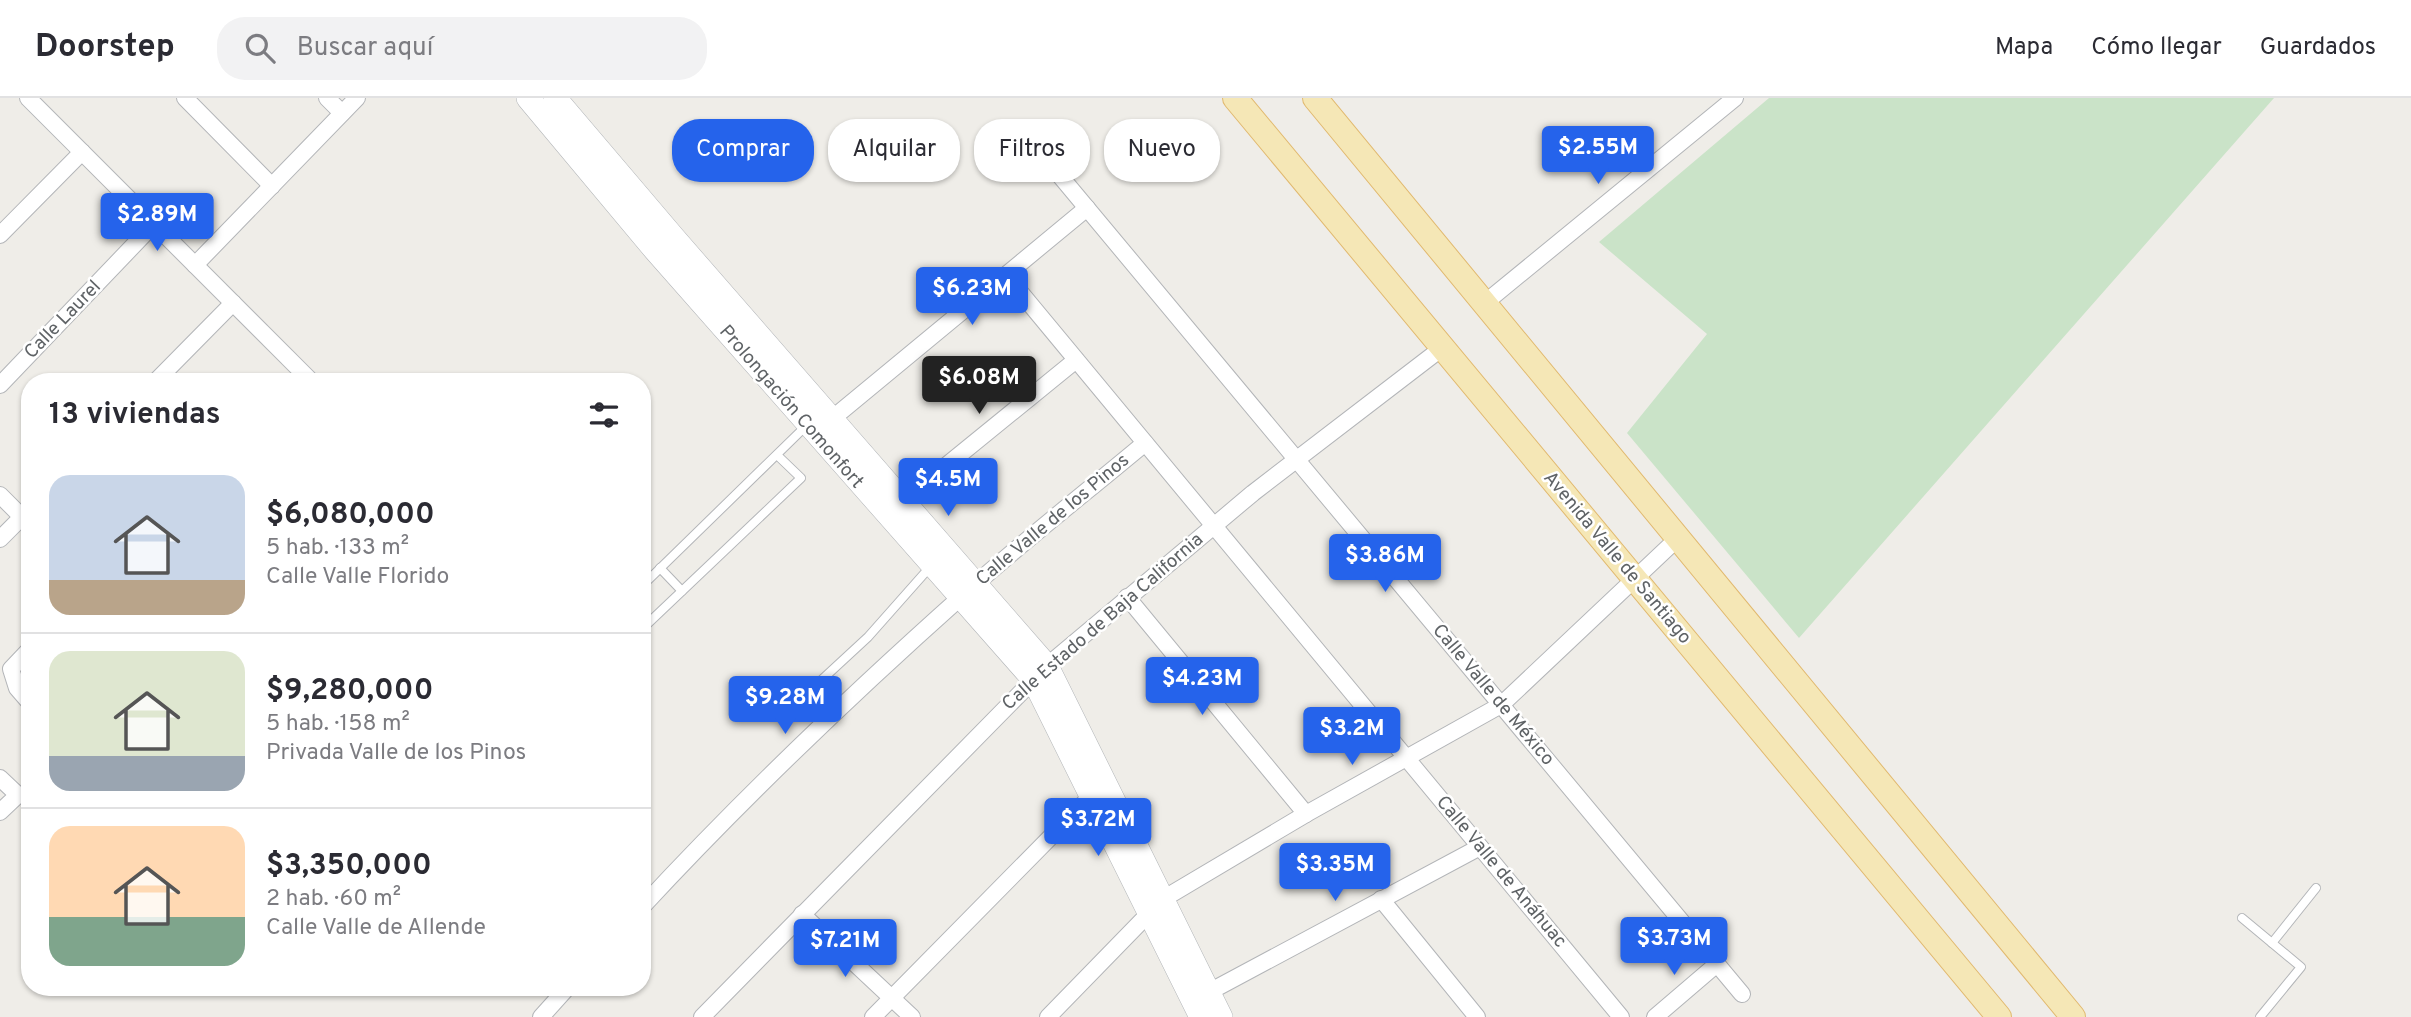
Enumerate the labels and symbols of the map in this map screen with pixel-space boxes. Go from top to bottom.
pin: $2.55M [1541,126,1655,186]
pin: $2.89M [100,194,214,253]
pin: $6.23M [915,268,1029,327]
street label: Calle Laurel [19,276,107,364]
street label: Prolongación Comonfort [713,320,869,494]
pin: $6.08M [922,356,1036,416]
street label: Calle Valle de los Pinos [971,449,1135,591]
pin: $4.5M [899,458,997,518]
street label: Avenida Valle de Santiago [1538,467,1696,649]
street label: Calle Estado de Baja California [997,528,1209,716]
pin: $3.86M [1328,534,1442,594]
street label: Calle Valle de México [1427,619,1559,771]
pin: $4.23M [1145,658,1259,717]
pin: $9.28M [728,676,842,736]
pin: $3.2M [1303,708,1401,767]
street label: Calle Valle de Anáhuac [1430,791,1572,953]
pin: $3.72M [1041,798,1155,858]
pin: $3.35M [1278,844,1392,903]
pin: $3.73M [1617,918,1731,977]
pin: $7.21M [788,920,902,979]

